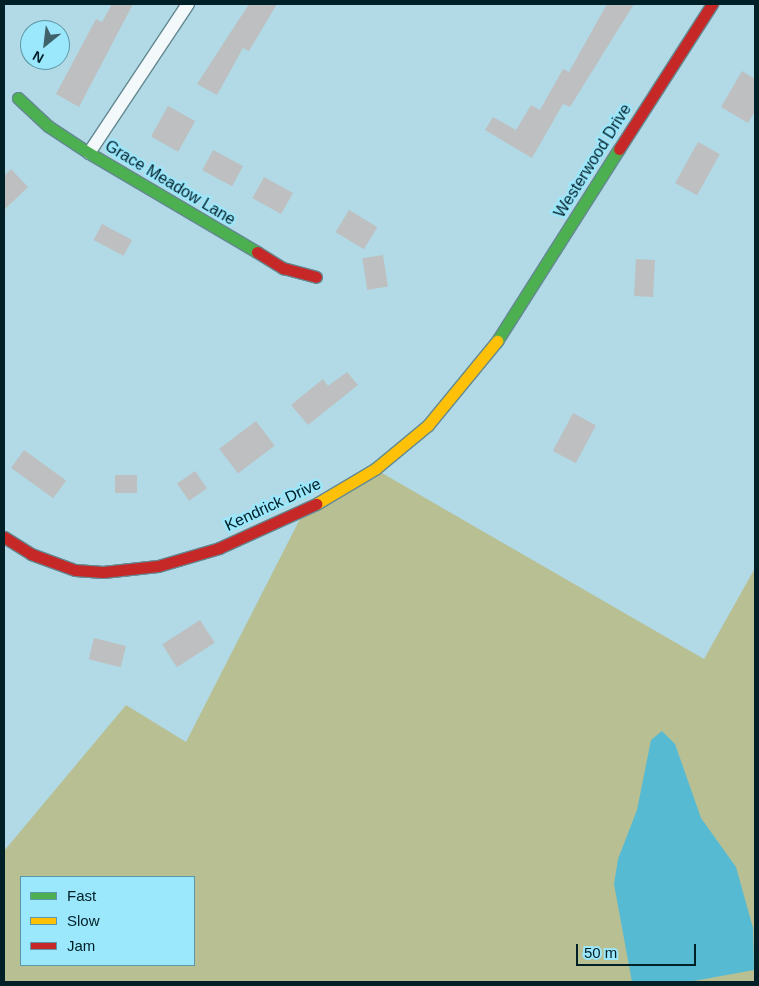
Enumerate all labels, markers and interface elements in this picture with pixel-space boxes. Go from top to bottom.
north arrow [20,20,70,70]
text: N [30,48,47,67]
street label: Westerwood Drive [550,101,636,221]
street label: Grace Meadow Lane [101,137,239,229]
street label: Kendrick Drive [222,474,324,536]
legend [20,876,195,966]
text: Fast [67,887,96,904]
text: Slow [67,912,100,929]
scale bar [579,934,699,966]
text: Jam [67,937,95,954]
text: 50 m [584,944,617,961]

